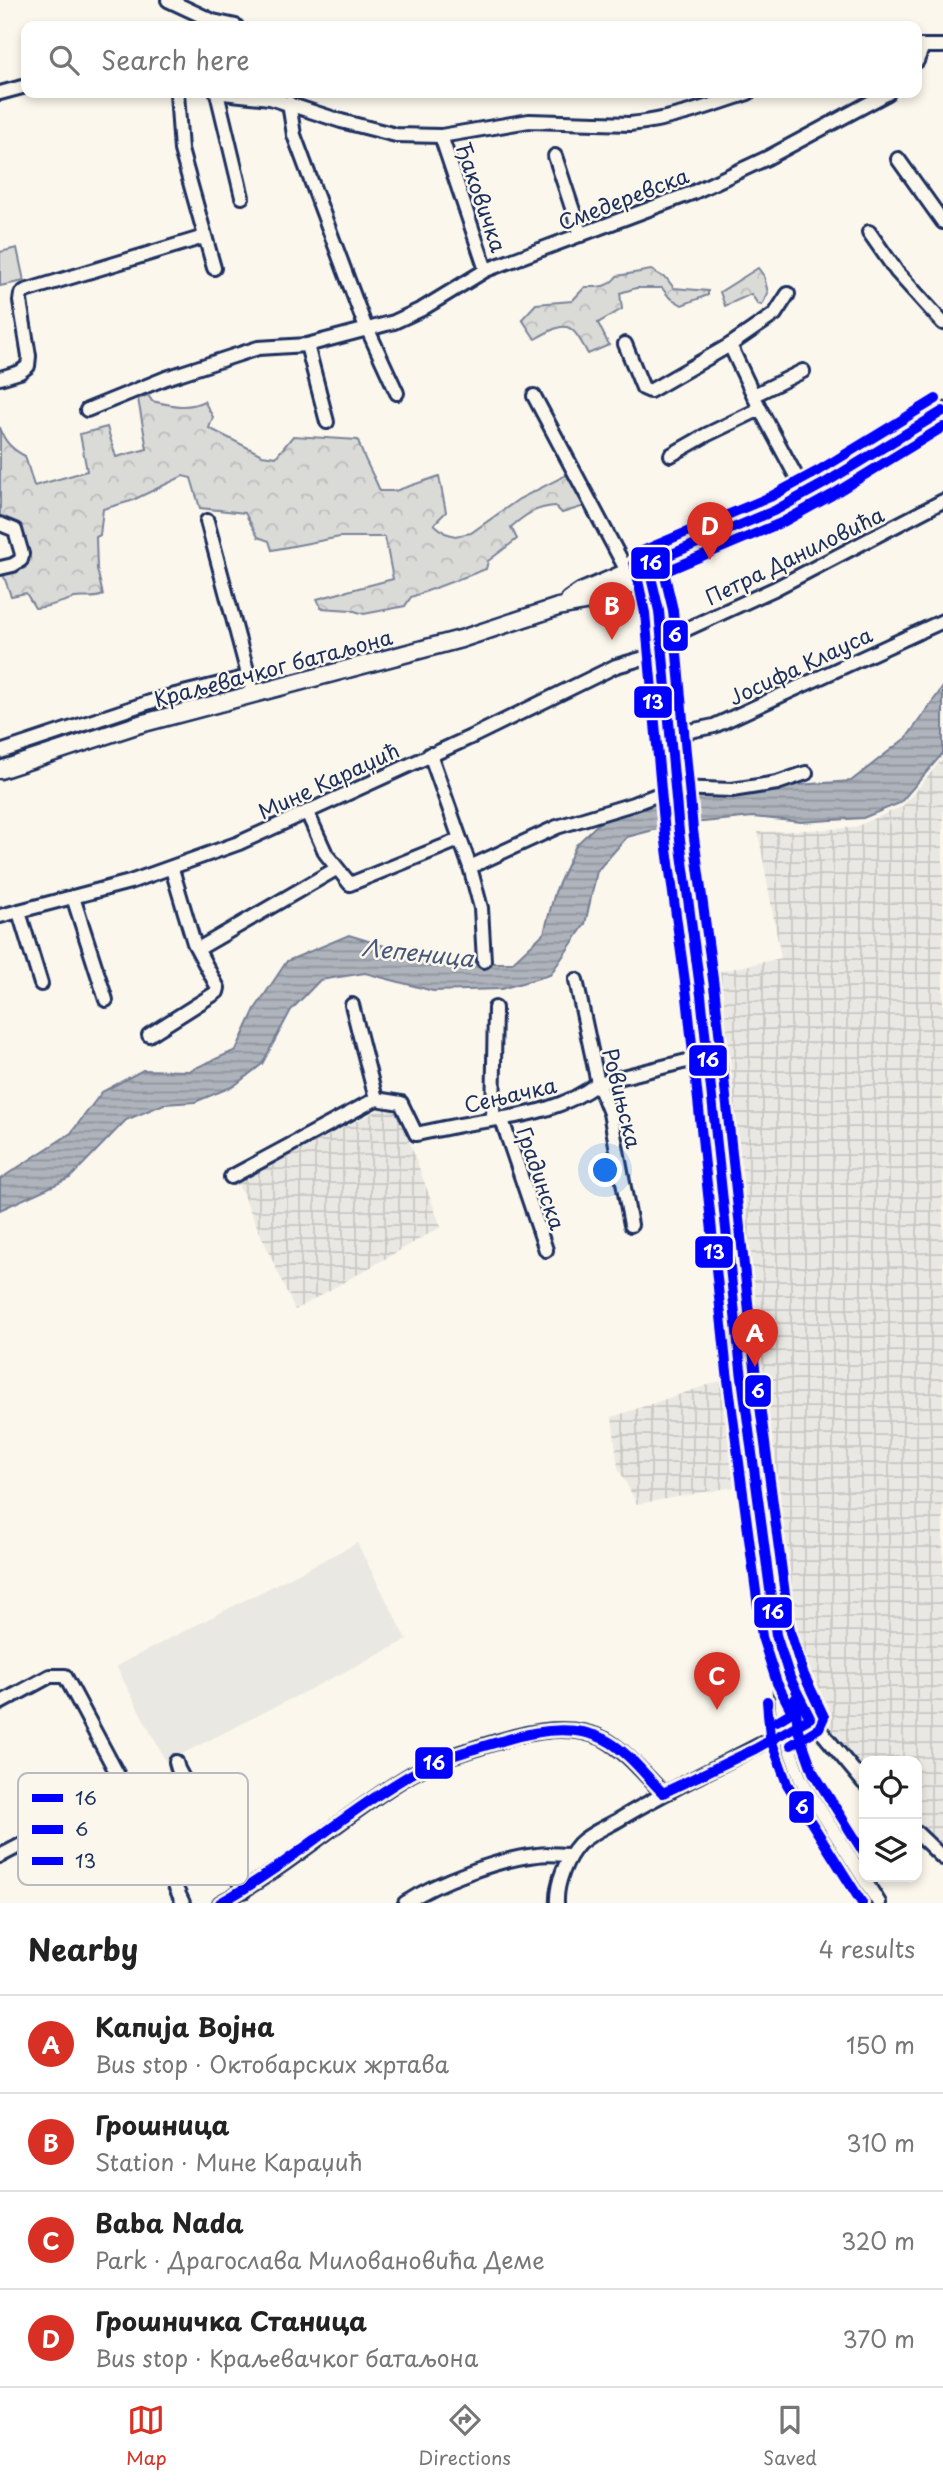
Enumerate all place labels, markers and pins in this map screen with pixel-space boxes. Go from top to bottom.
pin: D [687,502,733,560]
pin: B [589,582,635,640]
pin: A [732,1309,778,1367]
pin: C [694,1652,740,1710]

